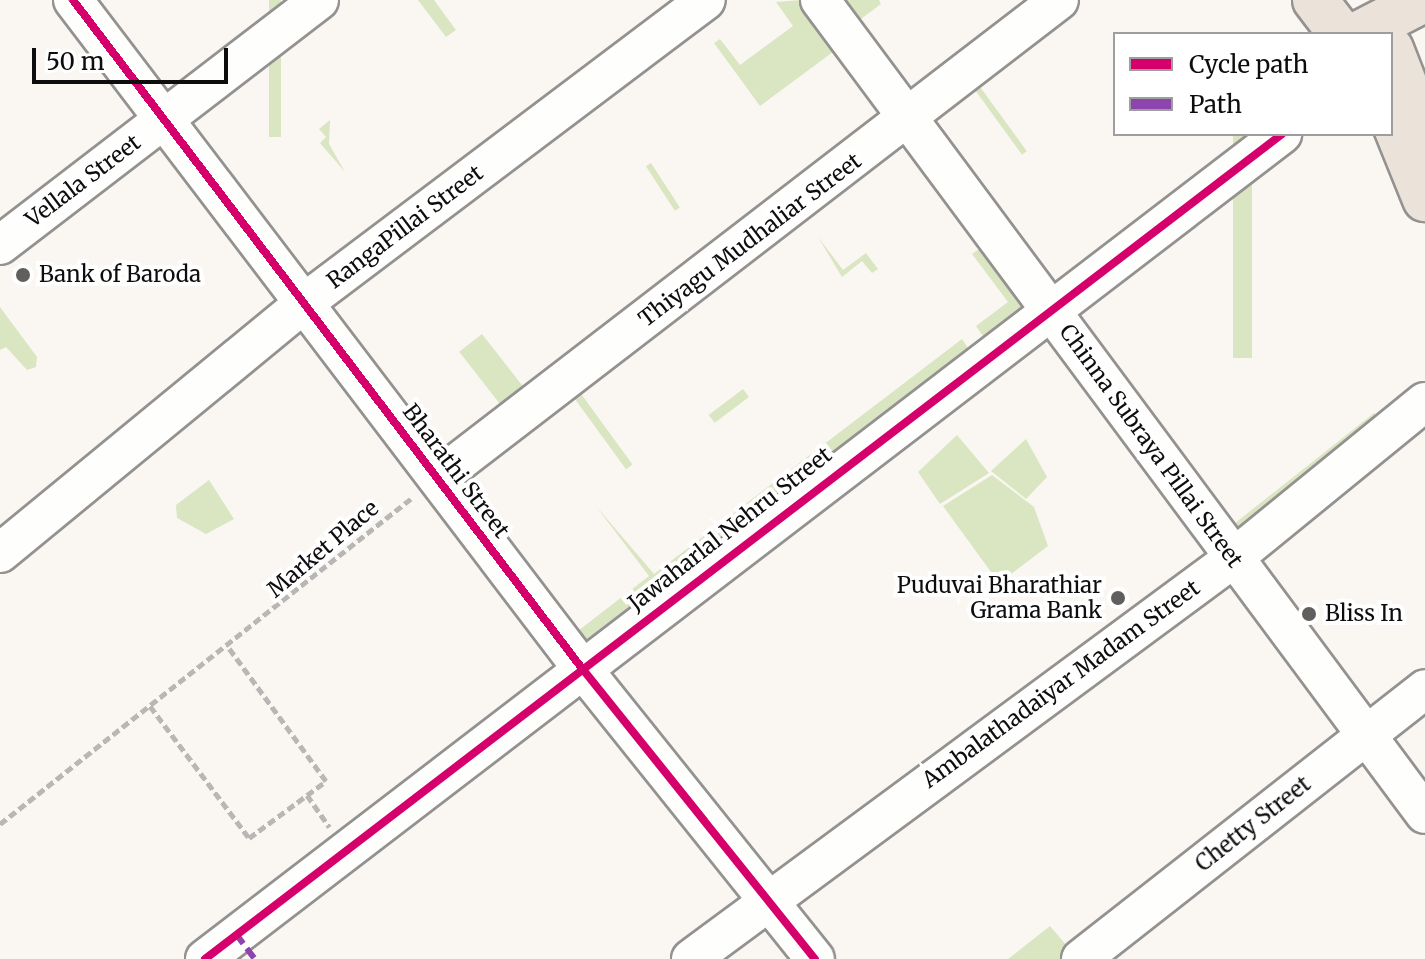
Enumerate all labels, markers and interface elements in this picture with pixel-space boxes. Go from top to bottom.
scale bar [36,32,232,82]
legend [1113,32,1393,136]
text: 50 m [46,46,105,77]
text: Cycle path [1189,49,1308,80]
text: Path [1189,89,1242,120]
street label: Vellala Street [20,129,146,233]
street label: Thiyagu Mudhaliar Street [634,148,866,332]
street label: RangaPillai Street [322,160,488,294]
place label: Bank of Baroda [39,262,201,288]
marker: Bank of Baroda [14,266,32,284]
street label: Chinna Subraya Pillai Street [1054,319,1248,573]
street label: Bharathi Street [397,399,515,543]
street label: Jawaharlal Nehru Street [623,441,837,617]
street label: Market Place [262,495,384,603]
place label: Puduvai Bharathiar Grama Bank [897,572,1102,624]
street label: Ambalathadaiyar Madam Street [917,575,1205,793]
marker: Puduvai Bharathiar Grama Bank [1109,589,1127,607]
place label: Bliss In [1325,601,1403,627]
marker: Bliss In [1300,605,1318,623]
street label: Chetty Street [1190,771,1316,877]

